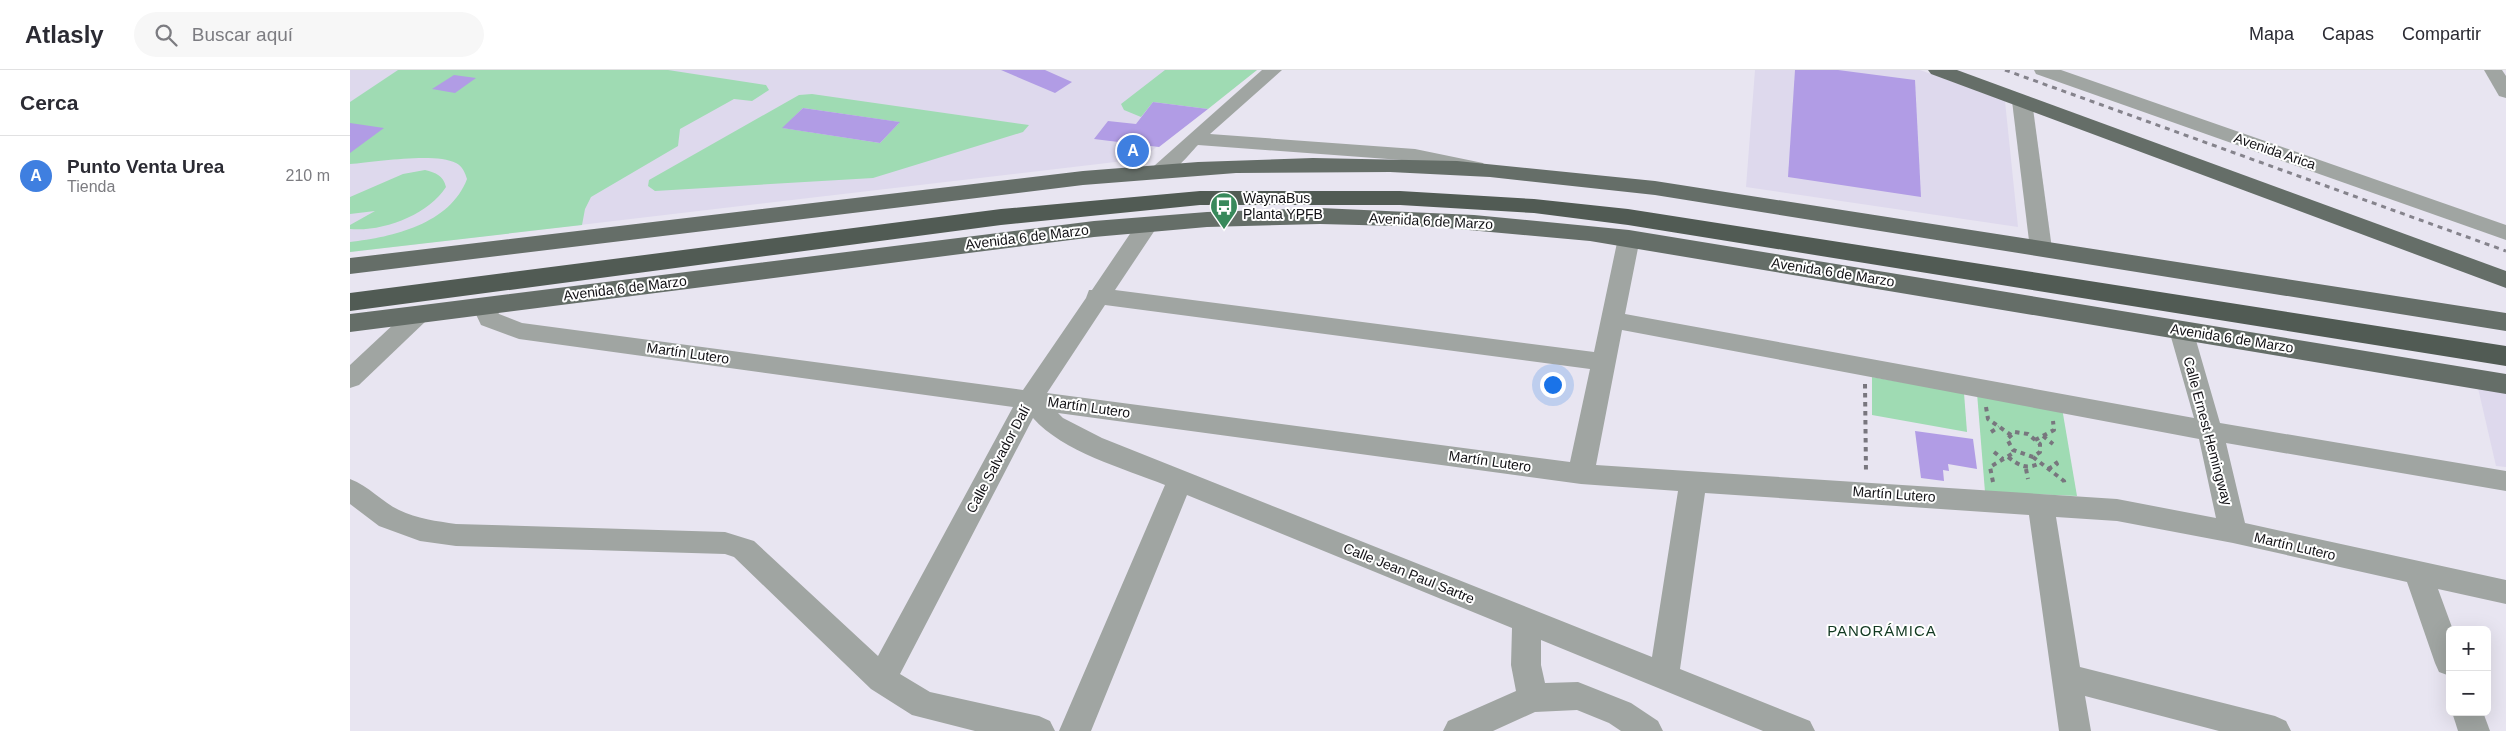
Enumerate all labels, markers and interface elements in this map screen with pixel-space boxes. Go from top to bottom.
search box [134,12,484,57]
text: Atlasly [25,21,104,48]
icon: search [152,21,180,49]
text: Buscar aquí [192,24,293,45]
text: Mapa [2249,24,2294,44]
text: Capas [2322,24,2374,44]
text: Compartir [2402,24,2481,44]
text: Cerca [20,91,78,114]
street label: Avenida Arica [2232,130,2318,173]
pin: A [1117,132,1149,170]
text: Punto Venta Urea [67,156,224,177]
text: A [30,167,42,184]
text: 210 m [286,167,330,184]
text: Tienda [67,178,115,195]
place label: WaynaBus Planta YPFB [1243,190,1323,222]
bus stop icon: WaynaBus Planta YPFB [1209,191,1239,230]
street label: Avenida 6 de Marzo [1369,210,1494,232]
street label: Avenida 6 de Marzo [964,221,1090,253]
street label: Avenida 6 de Marzo [1770,254,1896,290]
street label: Avenida 6 de Marzo [562,272,688,304]
street label: Avenida 6 de Marzo [2169,320,2295,356]
street label: Martín Lutero [646,339,731,367]
street label: Calle Ernest Hemingway [2180,355,2236,507]
your location [1540,372,1566,398]
street label: Martín Lutero [1047,393,1132,421]
street label: Calle Salvador Dalí [963,402,1033,516]
street label: Martín Lutero [1448,447,1533,475]
street label: Martín Lutero [1852,483,1936,505]
street label: Martín Lutero [2253,529,2338,563]
street label: Calle Jean Paul Sartre [1341,539,1477,607]
district label: PANORÁMICA [1827,622,1937,639]
map controls [2446,626,2491,716]
button: + [2446,626,2491,671]
button: − [2446,671,2491,716]

